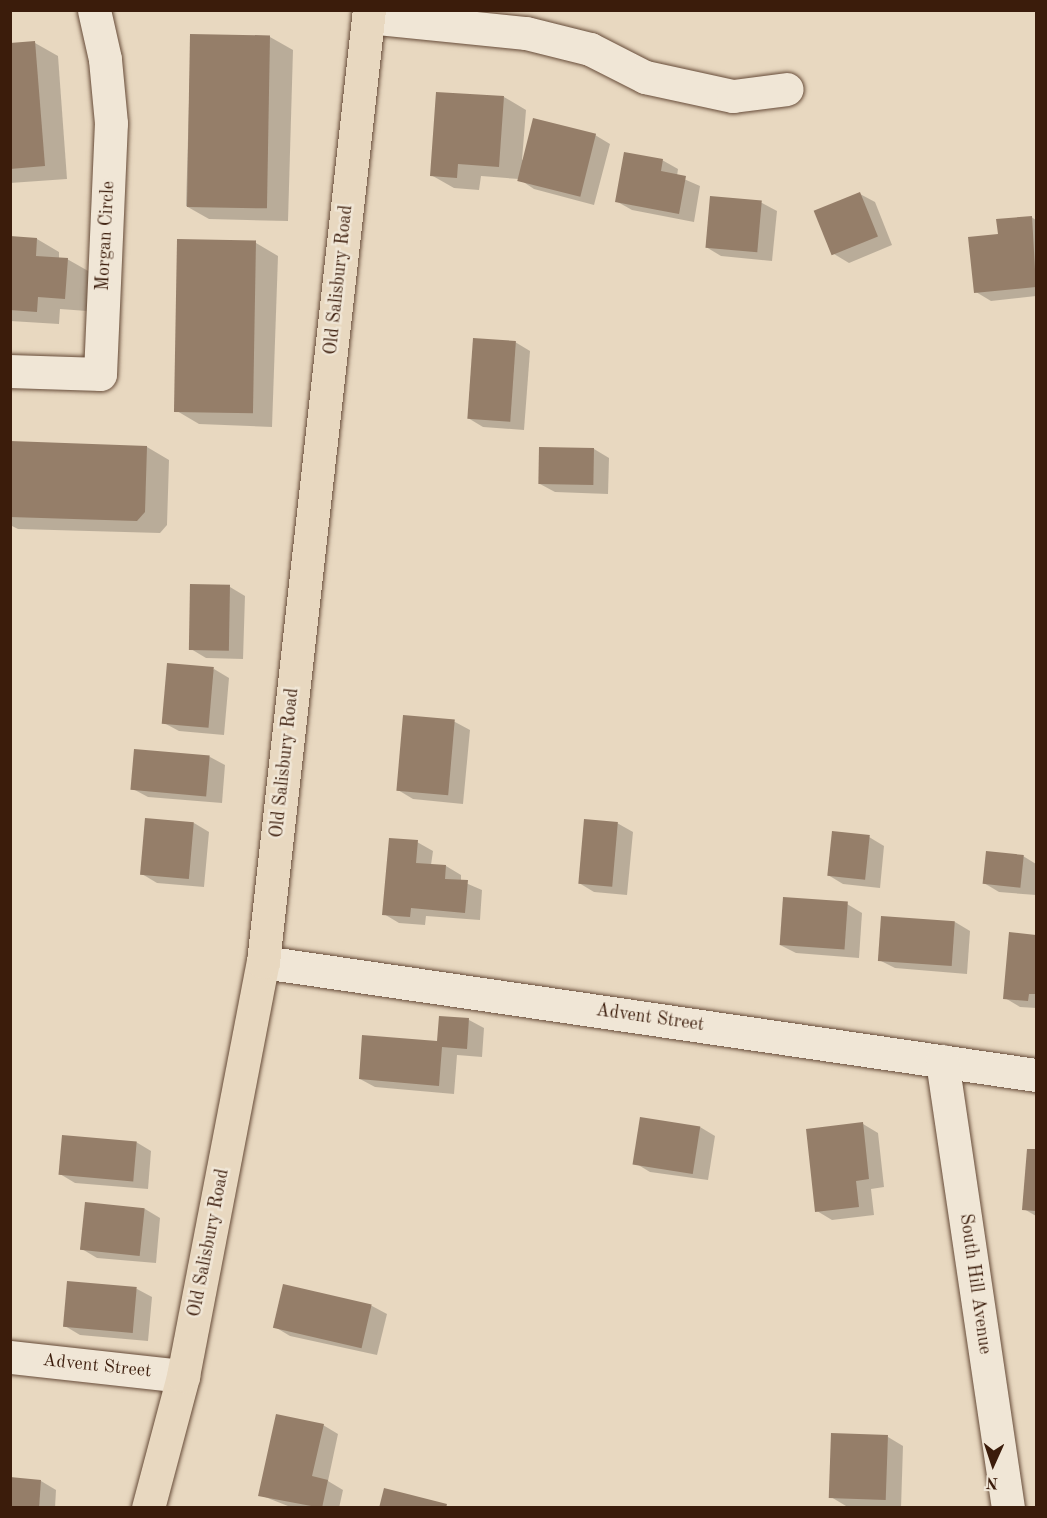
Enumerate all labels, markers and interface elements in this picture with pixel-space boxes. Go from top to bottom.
street label: Morgan Circle [92,180,120,292]
street label: Old Salisbury Road [320,204,358,356]
street label: Old Salisbury Road [266,687,304,839]
street label: Advent Street [595,1000,705,1036]
street label: Old Salisbury Road [184,1167,234,1319]
street label: South Hill Avenue [954,1212,996,1356]
street label: Advent Street [42,1350,152,1382]
north arrow [963,1434,1023,1494]
text: N [986,1474,999,1490]

